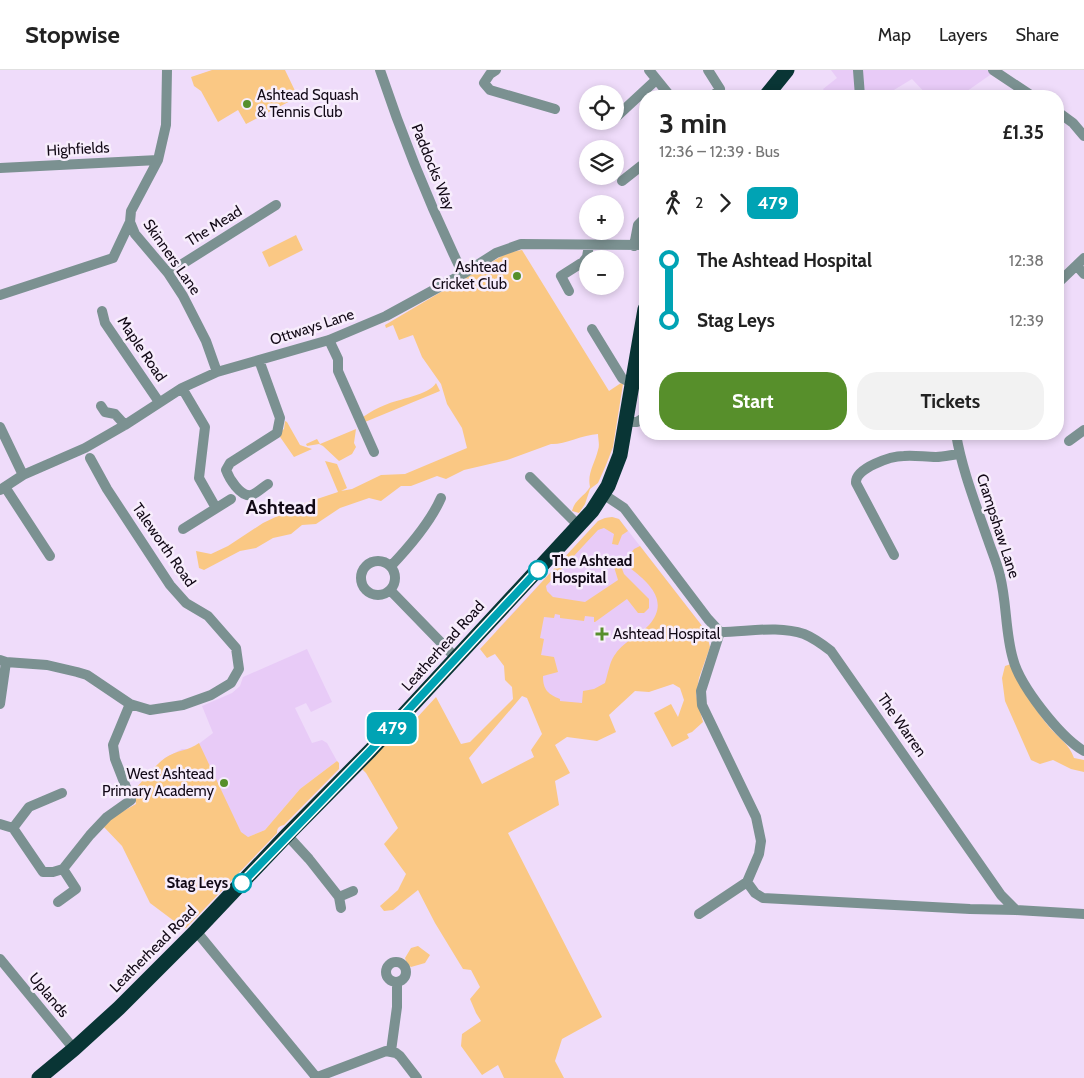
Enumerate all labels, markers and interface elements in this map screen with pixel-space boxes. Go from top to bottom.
text: Stopwise [25,20,120,49]
text: Map [878,24,911,46]
text: Layers [939,24,988,46]
text: Share [1016,24,1059,46]
map controls [579,85,624,295]
button: locate [579,85,624,130]
place label: Ashtead Squash & Tennis Club [257,86,359,121]
marker: Ashtead Squash & Tennis Club [241,98,253,110]
text: 3 min [659,106,727,140]
street label: Paddocks Way [407,121,459,213]
text: £1.35 [1002,121,1044,144]
street label: Highfields [46,138,110,160]
button: layers [579,140,624,185]
text: 12:36 – 12:39 · Bus [659,142,780,161]
icon: walk [659,189,687,217]
icon: forward [711,189,739,217]
text: 479 [757,192,788,214]
text: 2 [695,193,703,212]
button: + [579,195,624,240]
street label: The Mead [183,202,245,250]
street label: Skinners Lane [139,216,205,299]
text: The Ashtead Hospital [697,249,872,272]
button: − [579,250,624,295]
text: 12:38 [1009,251,1044,270]
place label: Ashtead Cricket Club [432,258,507,293]
marker: Ashtead Cricket Club [511,270,523,282]
street label: Ottways Lane [268,305,357,349]
text: Stag Leys [697,309,775,332]
text: 12:39 [1009,311,1044,330]
street label: Maple Road [114,313,170,385]
button: Start [659,372,847,430]
button: Tickets [857,372,1044,430]
street label: Crampshaw Lane [973,471,1023,581]
district label: Ashtead [246,495,316,519]
street label: Taleworth Road [128,500,200,590]
place label: The Ashtead Hospital [552,552,632,587]
marker: The Ashtead Hospital [528,560,548,580]
street label: Leatherhead Road [398,597,488,695]
place label: Ashtead Hospital [613,625,721,643]
marker: Ashtead Hospital [595,627,609,641]
street label: The Warren [874,690,930,760]
line badge: 479 [363,712,421,744]
text: 479 [377,717,407,739]
place label: West Ashtead Primary Academy [102,765,214,800]
marker: West Ashtead Primary Academy [218,777,230,789]
marker: Stag Leys [232,873,252,893]
place label: Stag Leys [167,874,228,892]
street label: Leatherhead Road [106,902,200,996]
street label: Uplands [25,969,73,1021]

